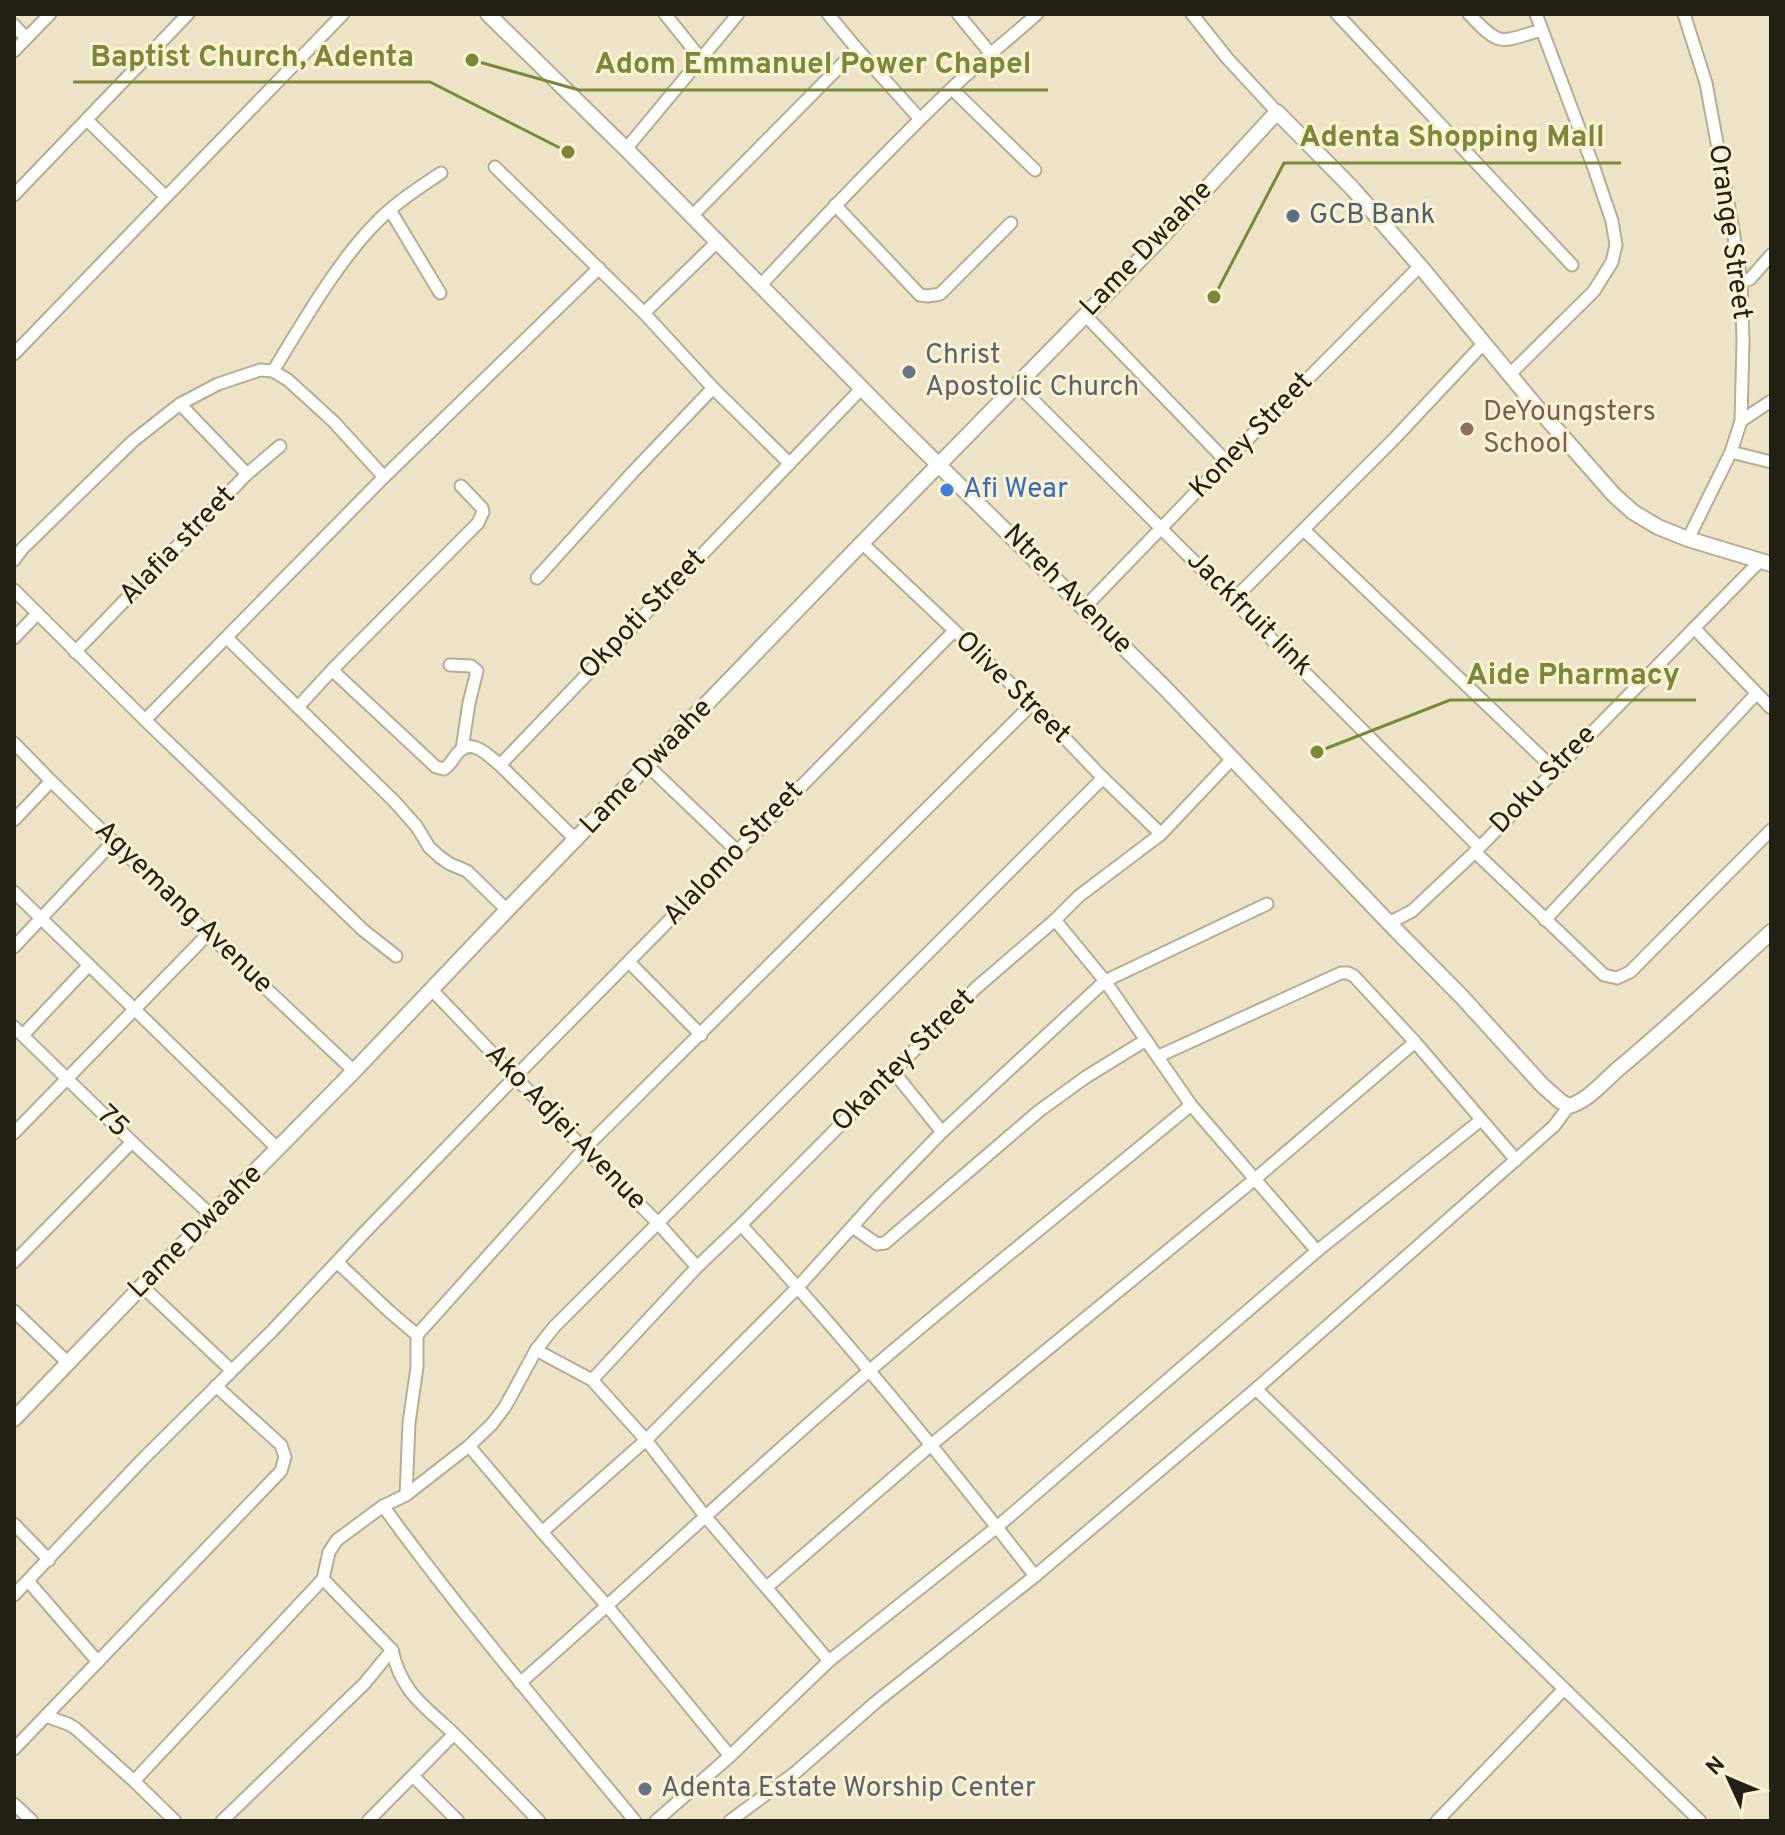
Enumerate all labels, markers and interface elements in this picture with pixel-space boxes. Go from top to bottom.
callout: Baptist Church, Adenta [73,28,430,82]
callout: Adom Emmanuel Power Chapel [579,36,1048,90]
text: Baptist Church, Adenta [90,40,414,77]
text: Adom Emmanuel Power Chapel [595,47,1031,84]
callout: Adenta Shopping Mall [1284,109,1621,163]
text: Adenta Shopping Mall [1299,120,1605,157]
street label: Orange Street [1699,142,1759,322]
street label: Lame Dwaahe [1073,173,1221,325]
place label: GCB Bank [1309,198,1435,234]
marker: GCB Bank [1284,207,1302,225]
place label: Christ Apostolic Church [925,338,1139,406]
marker: Christ Apostolic Church [900,363,918,381]
street label: Koney Street [1183,365,1321,507]
place label: DeYoungsters School [1483,395,1656,463]
marker: DeYoungsters School [1458,420,1476,438]
place label: Afi Wear [963,472,1068,508]
street label: Alafia street [112,479,244,613]
marker: Afi Wear [938,481,956,499]
street label: Ntreh Avenue [994,517,1140,663]
street label: Okpoti Street [572,542,714,688]
street label: Jackfruit link [1178,543,1320,685]
street label: Olive Street [946,624,1078,752]
callout: Aide Pharmacy [1450,646,1696,700]
text: Aide Pharmacy [1466,658,1680,695]
street label: Lame Dwaahe [573,691,721,843]
street label: Doku Stree [1483,718,1605,842]
street label: Alalomo Street [656,774,812,934]
street label: Agyemang Avenue [86,814,280,1002]
street label: Okantey Street [825,982,983,1140]
street label: Ako Adjei Avenue [476,1037,654,1219]
street label: 75 [88,1098,136,1146]
street label: Lame Dwaahe [121,1157,271,1307]
north arrow [1689,1739,1769,1819]
text: N [1701,1752,1732,1782]
place label: Adenta Estate Worship Center [661,1771,1036,1807]
marker: Adenta Estate Worship Center [636,1780,654,1798]

